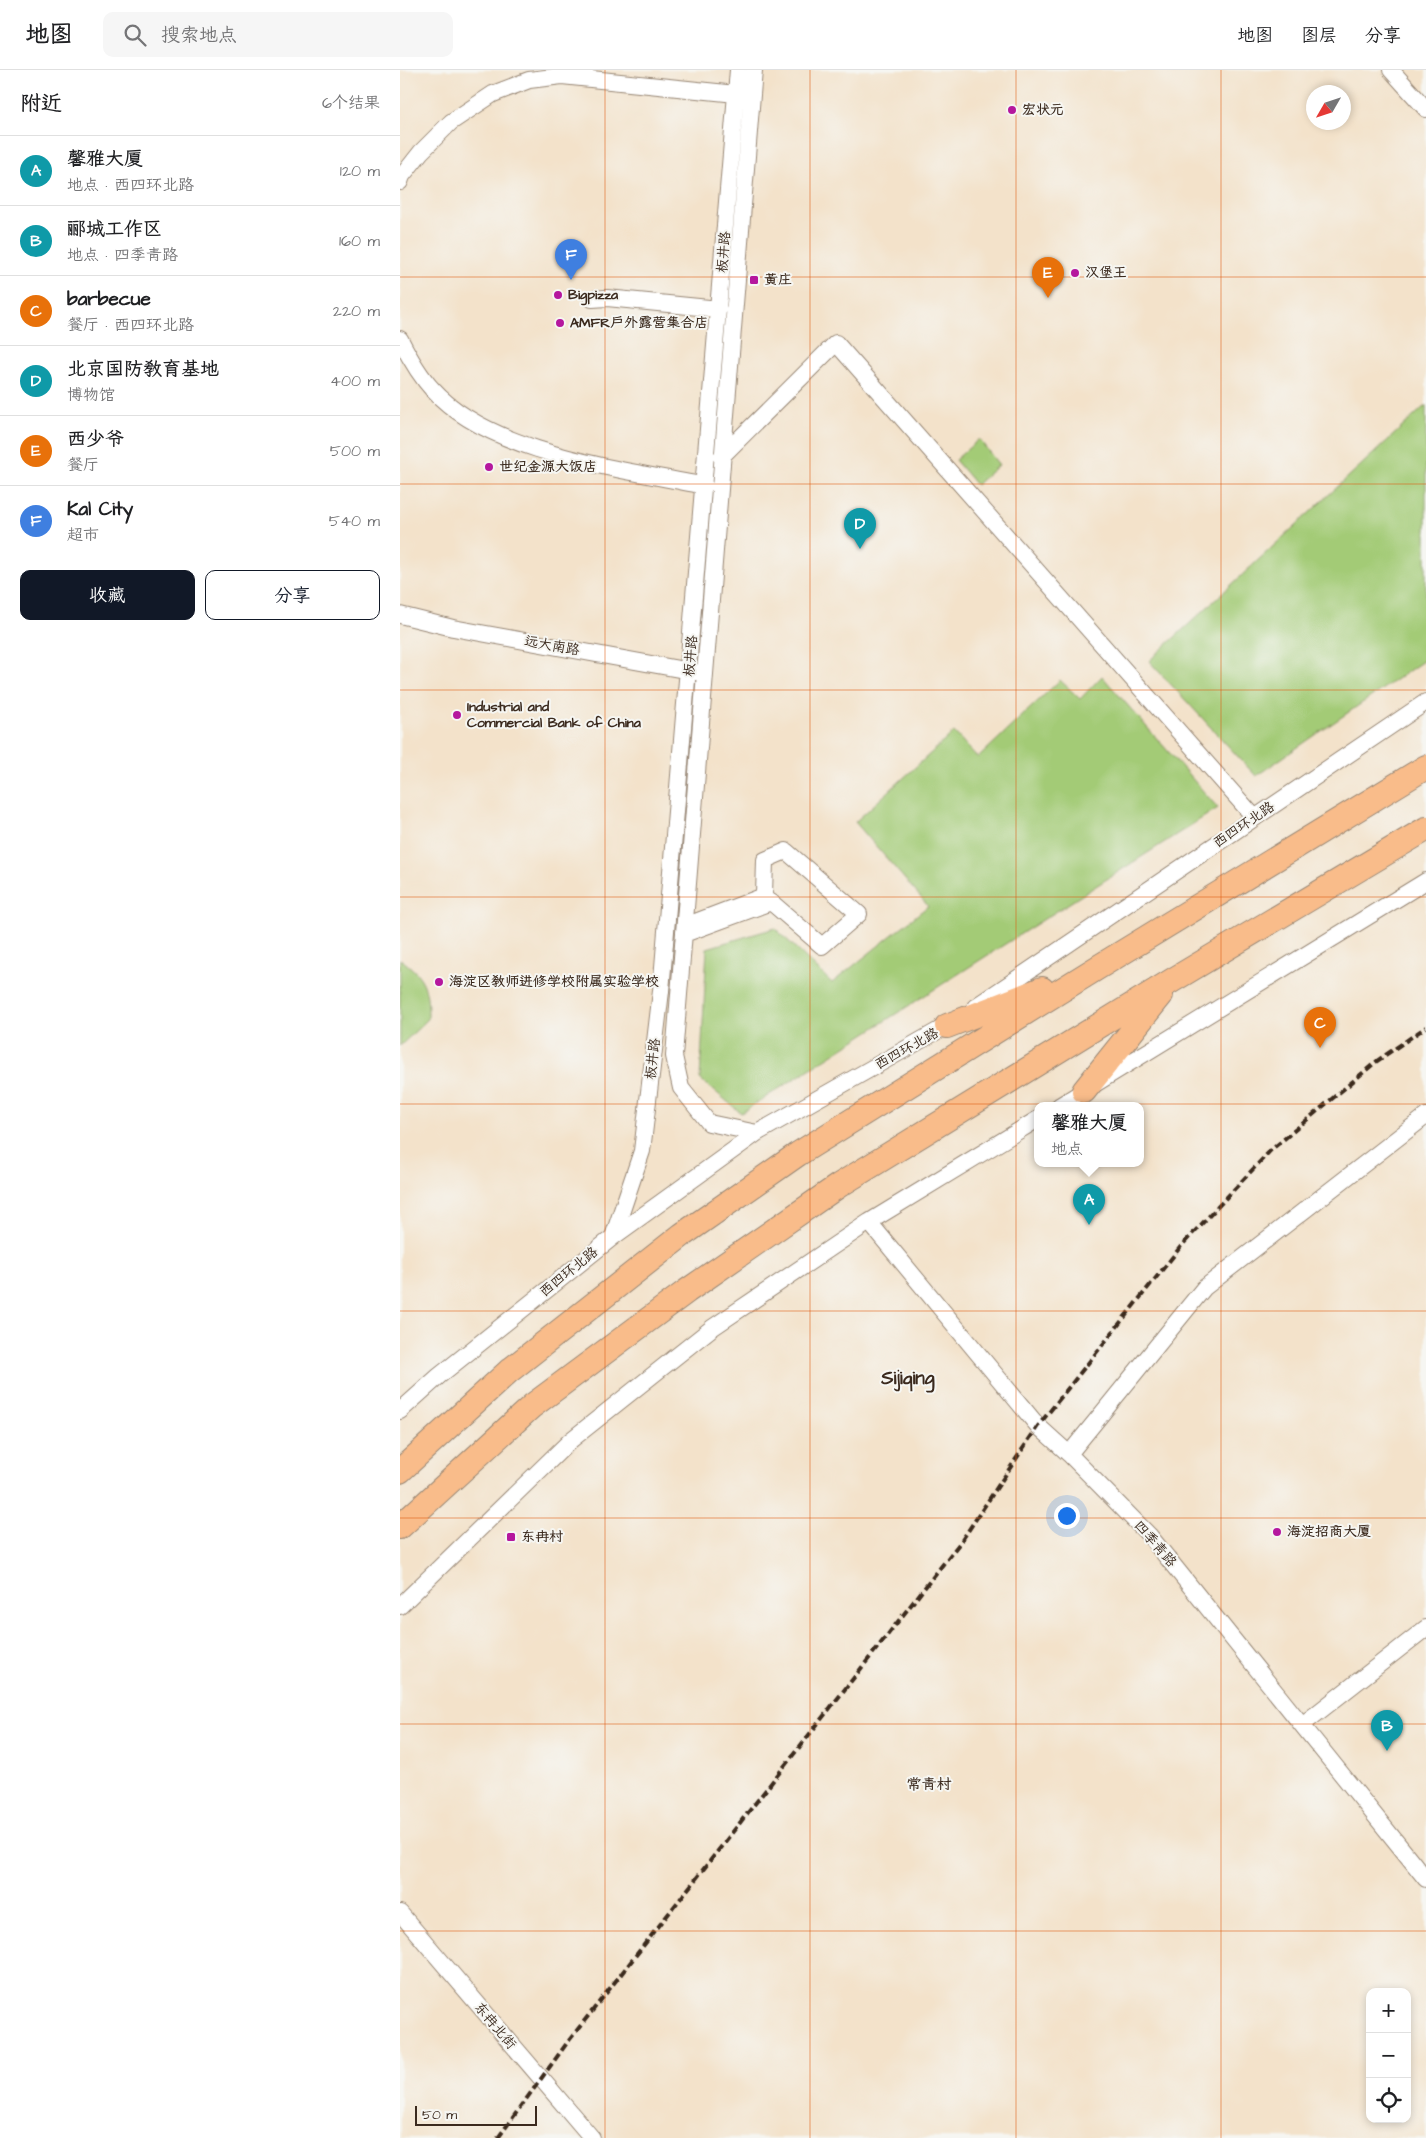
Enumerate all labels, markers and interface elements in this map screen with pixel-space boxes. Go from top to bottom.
search box [103,12,453,57]
text: 地图 [25,18,73,52]
icon: search [121,21,149,49]
text: 搜索地点 [161,22,237,49]
text: 地图 [1237,23,1273,48]
text: 图层 [1301,23,1337,48]
text: 分享 [1365,23,1401,48]
north arrow [1306,85,1351,130]
text: 附近 [20,89,62,118]
text: 6个结果 [322,92,380,114]
place label: 宏状元 [1022,100,1064,120]
marker: 宏状元 [1006,104,1018,116]
text: 馨雅大厦 [67,146,143,173]
text: A [31,160,41,182]
text: 120 m [340,160,380,182]
text: 地点 · 西四环北路 [67,174,194,196]
text: 郦城工作区 [67,216,162,243]
text: B [30,230,42,252]
text: 160 m [339,230,380,252]
street label: 板井路 [712,230,736,274]
pin: F [555,239,587,280]
text: 地点 · 四季青路 [67,244,178,266]
pin: E [1032,257,1064,298]
place label: 汉堡王 [1085,263,1127,283]
marker: 汉堡王 [1069,267,1081,279]
place label: 黄庄 [764,270,792,290]
marker: 黄庄 [748,274,760,286]
place label: Bigpizza [568,285,619,306]
text: barbecue [67,286,151,313]
marker: Bigpizza [552,289,564,301]
text: C [30,300,42,322]
text: 220 m [333,300,380,322]
place label: AMFR户外露营集合店 [570,313,708,333]
text: 餐厅 · 西四环北路 [67,314,194,336]
marker: AMFR户外露营集合店 [554,317,566,329]
text: 北京国防教育基地 [67,356,219,383]
text: D [31,370,41,392]
text: 400 m [330,370,380,392]
text: 博物馆 [67,384,115,406]
text: 西少爷 [67,426,124,453]
text: E [31,440,41,462]
text: 500 m [330,440,380,462]
text: 餐厅 [67,454,99,476]
place label: 世纪金源大饭店 [499,457,597,477]
marker: 世纪金源大饭店 [483,461,495,473]
text: Kal City [67,496,133,523]
pin: D [844,508,876,549]
text: F [30,510,42,532]
text: 540 m [329,510,380,532]
text: 超市 [67,524,99,546]
button: 收藏 [20,570,195,620]
button: 分享 [205,570,380,620]
street label: 远大南路 [523,631,581,661]
street label: 板井路 [679,634,703,678]
place label: Industrial and Commercial Bank of China [467,697,642,733]
marker: Industrial and Commercial Bank of China [451,709,463,721]
street label: 西四环北路 [1209,797,1279,853]
place label: 海淀区教师进修学校附属实验学校 [449,972,659,992]
marker: 海淀区教师进修学校附属实验学校 [433,976,445,988]
pin: C [1304,1007,1336,1048]
street label: 西四环北路 [872,1023,942,1075]
street label: 板井路 [641,1037,665,1081]
popup [1034,1102,1144,1167]
text: 馨雅大厦 [1051,1110,1127,1137]
text: 地点 [1051,1138,1083,1160]
pin: A [1073,1184,1105,1225]
street label: 西四环北路 [536,1242,602,1302]
district label: Sijiqing [880,1365,935,1393]
your location [1054,1503,1080,1529]
street label: 四季青路 [1129,1516,1181,1572]
place label: 海淀招商大厦 [1287,1522,1371,1542]
marker: 海淀招商大厦 [1271,1526,1283,1538]
place label: 东冉村 [521,1527,563,1547]
marker: 东冉村 [505,1531,517,1543]
pin: B [1371,1710,1403,1751]
district label: 常青村 [906,1774,952,1795]
map controls [1366,1988,1411,2123]
button: + [1366,1988,1411,2033]
street label: 东冉北街 [469,1998,521,2054]
button: − [1366,2033,1411,2078]
button: locate [1366,2078,1411,2123]
scale bar [415,2103,538,2126]
text: 50 m [422,2105,457,2125]

